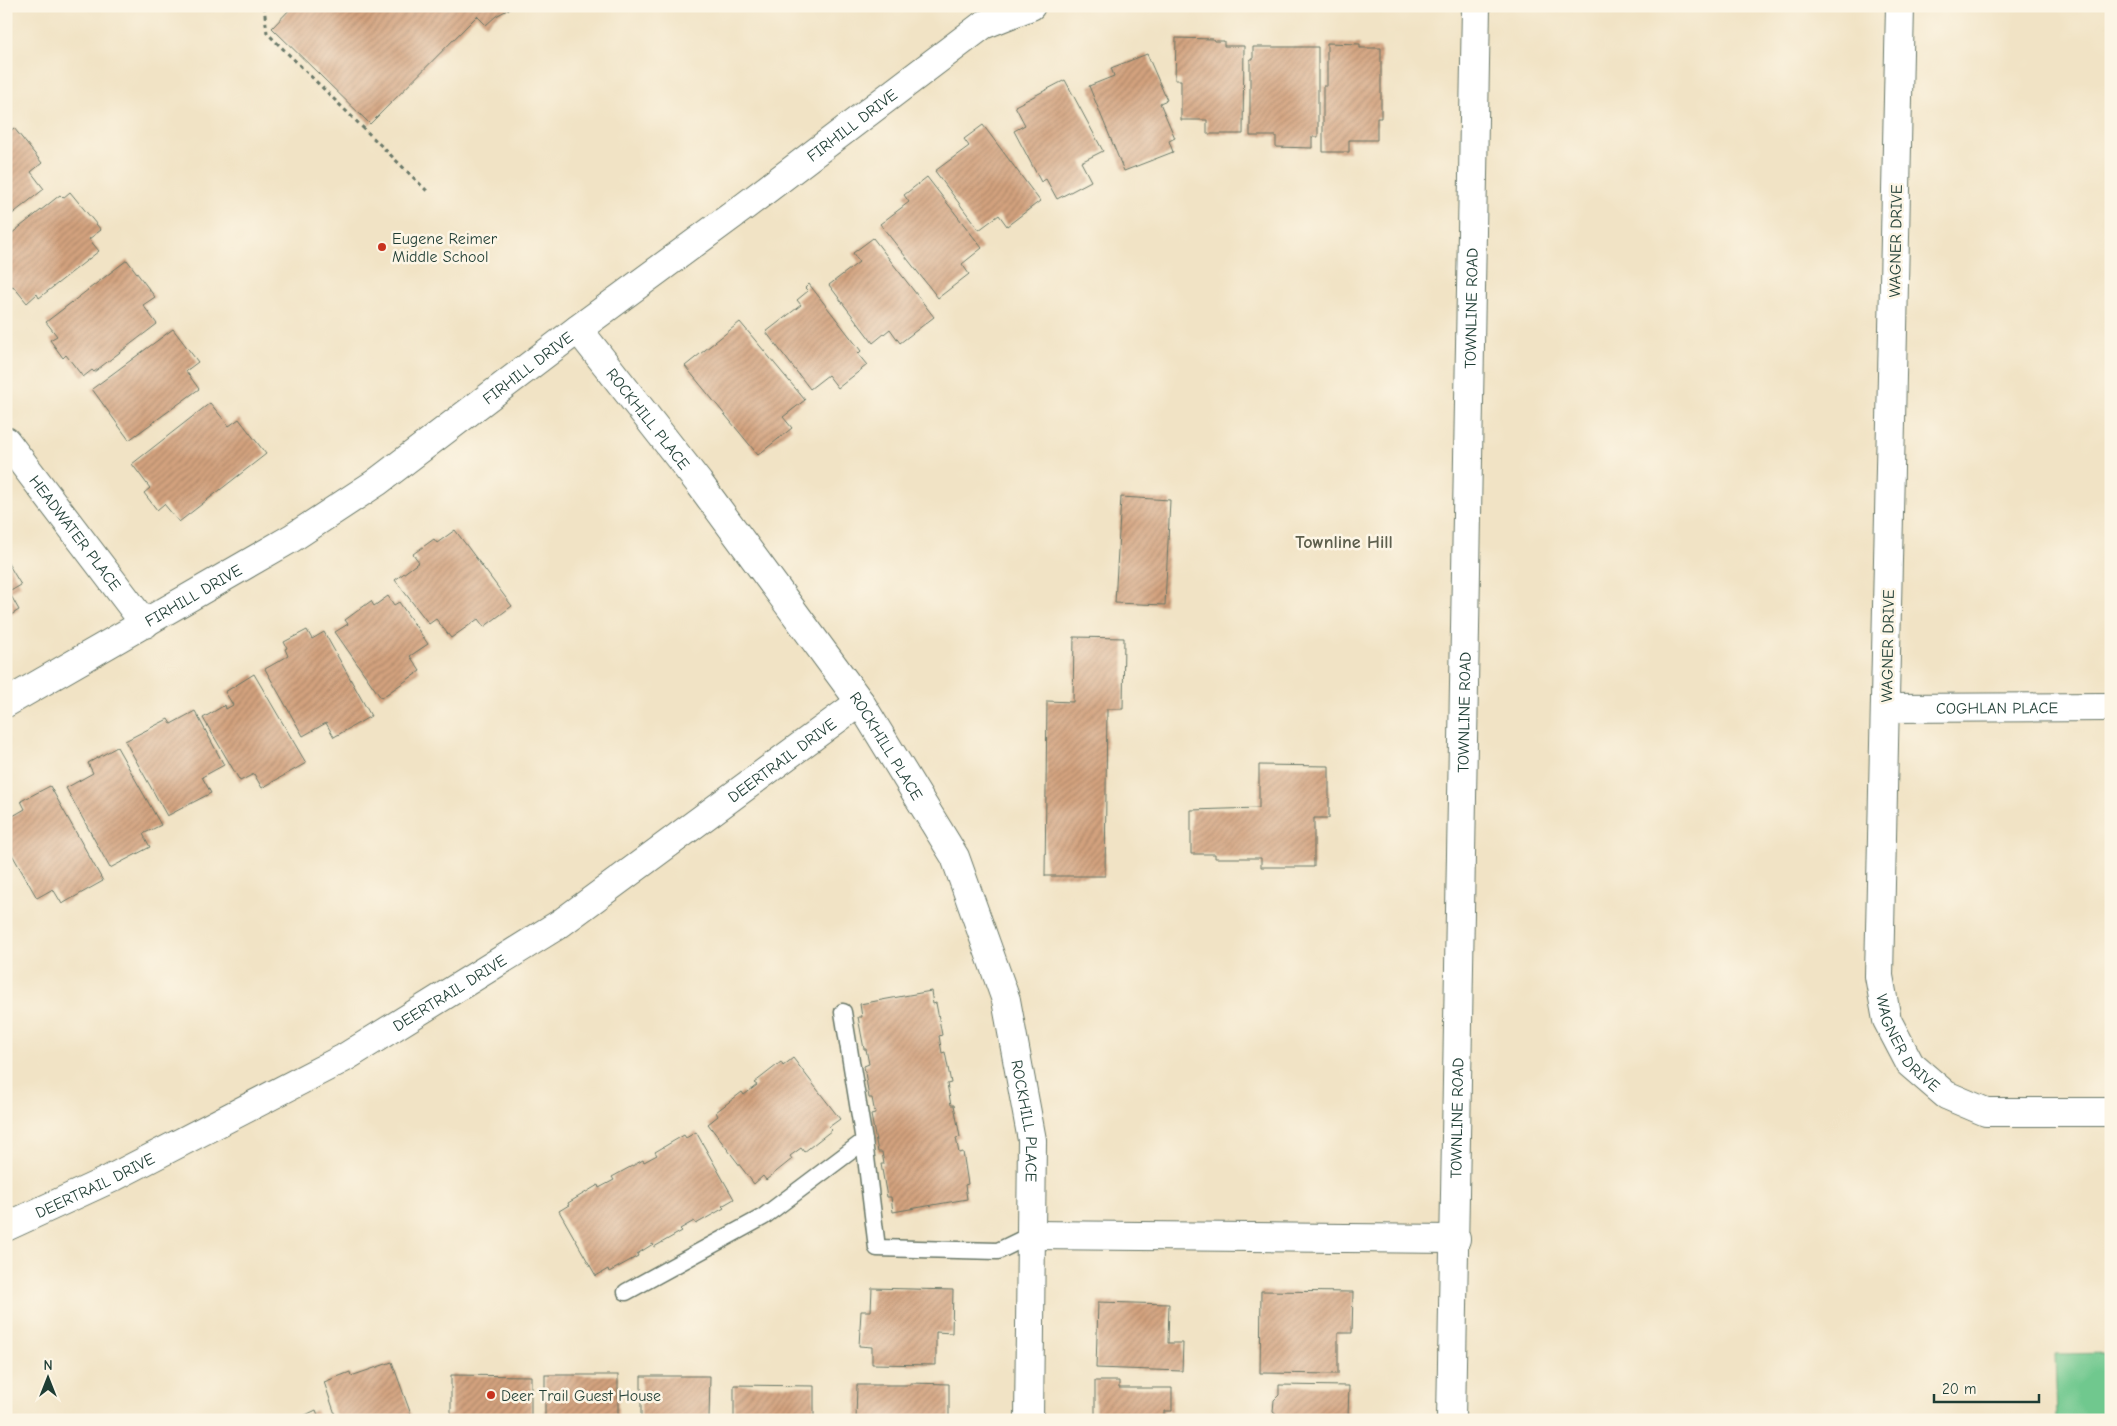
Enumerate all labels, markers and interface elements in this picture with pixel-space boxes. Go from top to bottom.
street label: FIRHILL DRIVE [804,85,901,166]
street label: WAGNER DRIVE [1886,184,1906,298]
place label: Eugene Reimer Middle School [392,230,498,266]
marker: Eugene Reimer Middle School [376,241,388,253]
street label: TOWNLINE ROAD [1462,248,1482,369]
street label: FIRHILL DRIVE [479,328,577,408]
street label: ROCKHILL PLACE [602,365,693,474]
street label: HEADWATER PLACE [25,472,124,595]
district label: Townline Hill [1295,532,1393,553]
street label: FIRHILL DRIVE [142,561,245,631]
street label: WAGNER DRIVE [1878,589,1898,703]
street label: TOWNLINE ROAD [1454,652,1475,773]
street label: ROCKHILL PLACE [846,689,926,804]
street label: COGHLAN PLACE [1936,699,2058,718]
street label: DEERTRAIL DRIVE [725,715,840,807]
street label: DEERTRAIL DRIVE [390,951,510,1035]
street label: WAGNER DRIVE [1872,993,1943,1096]
street label: TOWNLINE ROAD [1447,1057,1467,1179]
street label: ROCKHILL PLACE [1007,1058,1040,1183]
street label: DEERTRAIL DRIVE [33,1149,158,1222]
north arrow [22,1354,72,1404]
text: N [43,1357,53,1374]
scale bar [1934,1371,2040,1403]
text: 20 m [1942,1380,1976,1398]
place label: Deer Trail Guest House [501,1387,661,1405]
marker: Deer Trail Guest House [485,1389,497,1401]

